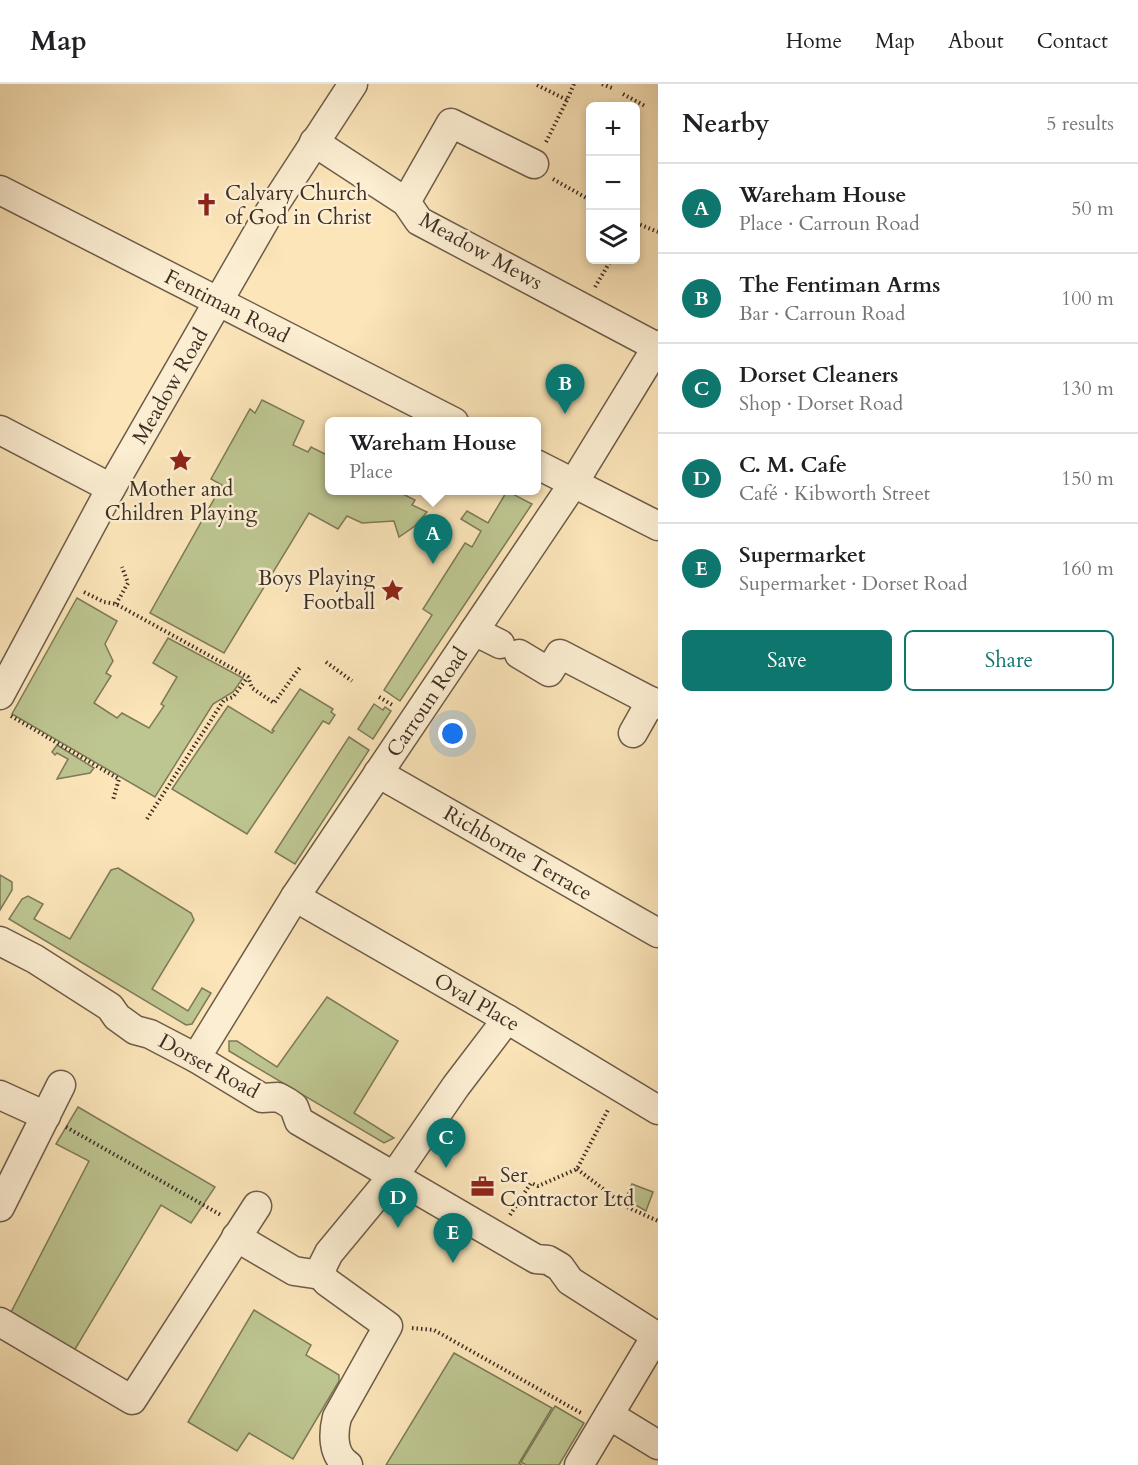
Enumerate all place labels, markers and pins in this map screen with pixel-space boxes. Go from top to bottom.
place label: Calvary Church of God in Christ [225,179,372,232]
church icon: Calvary Church of God in Christ [194,192,220,218]
pin: B [546,364,584,414]
place icon: Mother and Children Playing [168,448,194,474]
place label: Mother and Children Playing [105,475,257,528]
pin: A [414,514,452,564]
place label: Boys Playing Football [258,564,375,617]
place icon: Boys Playing Football [380,577,406,603]
pin: C [426,1118,466,1168]
place label: Ser Contractor Ltd [500,1161,634,1214]
office icon: Ser Contractor Ltd [469,1174,495,1200]
pin: D [378,1178,418,1228]
pin: E [434,1214,472,1263]

